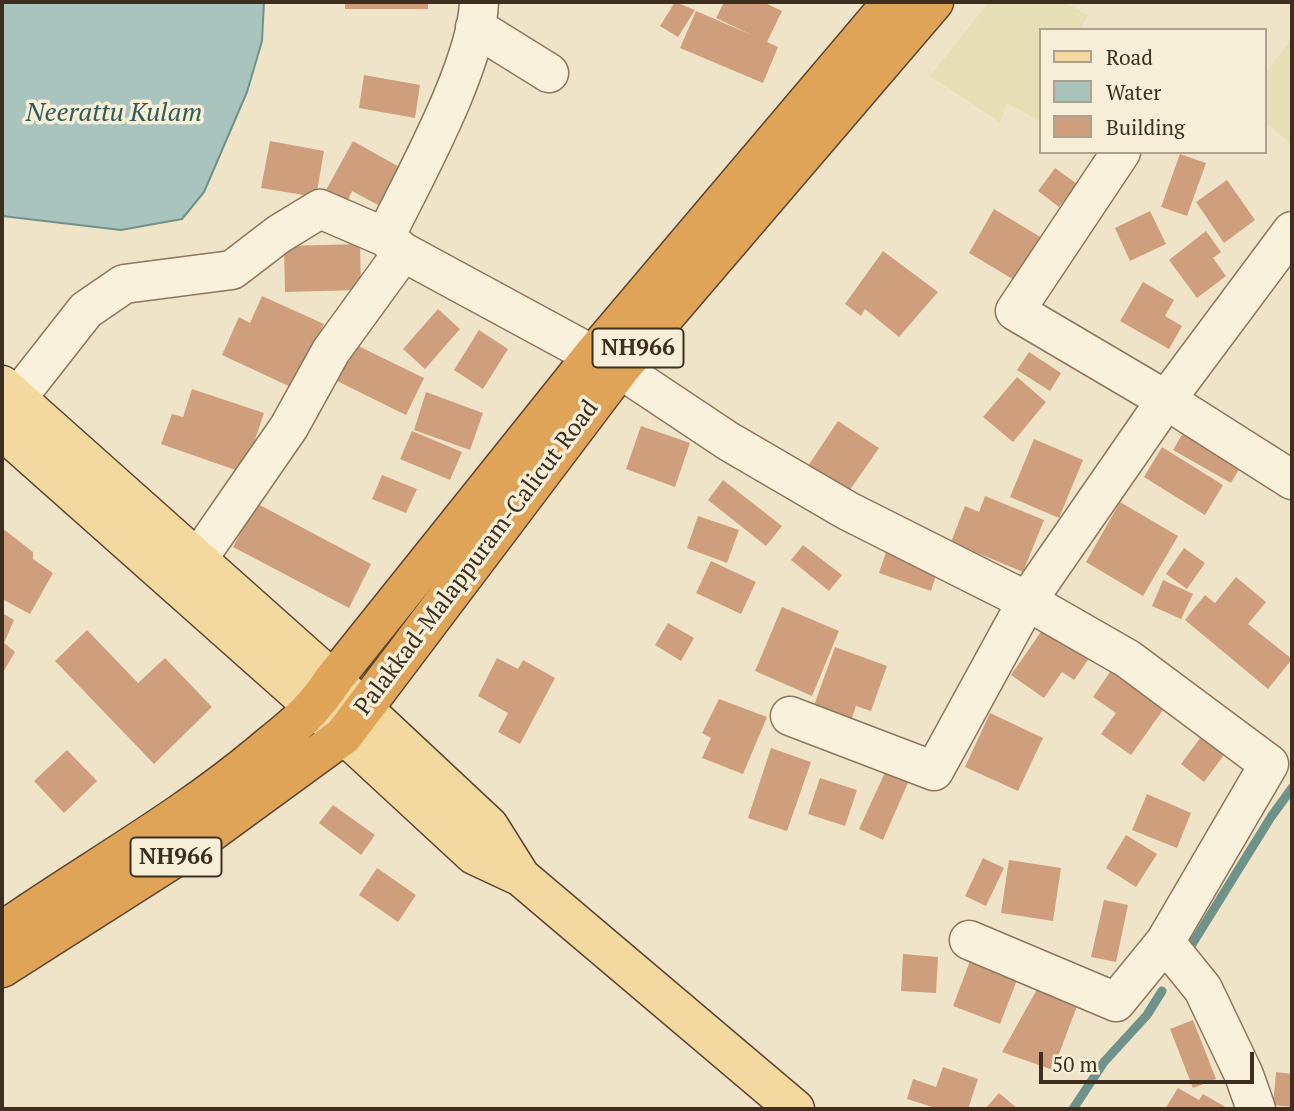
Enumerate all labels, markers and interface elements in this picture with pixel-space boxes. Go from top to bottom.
legend [1038,28,1266,154]
text: Road [1106,43,1153,71]
text: Water [1106,78,1161,106]
water label: Neerattu Kulam [26,98,202,130]
text: Building [1106,113,1185,141]
road number: NH966 [592,328,684,368]
street label: Palakkad-Malappuram-Calicut Road [349,395,605,721]
road number: NH966 [130,838,222,876]
scale bar [1042,1038,1257,1082]
text: 50 m [1052,1050,1098,1078]

